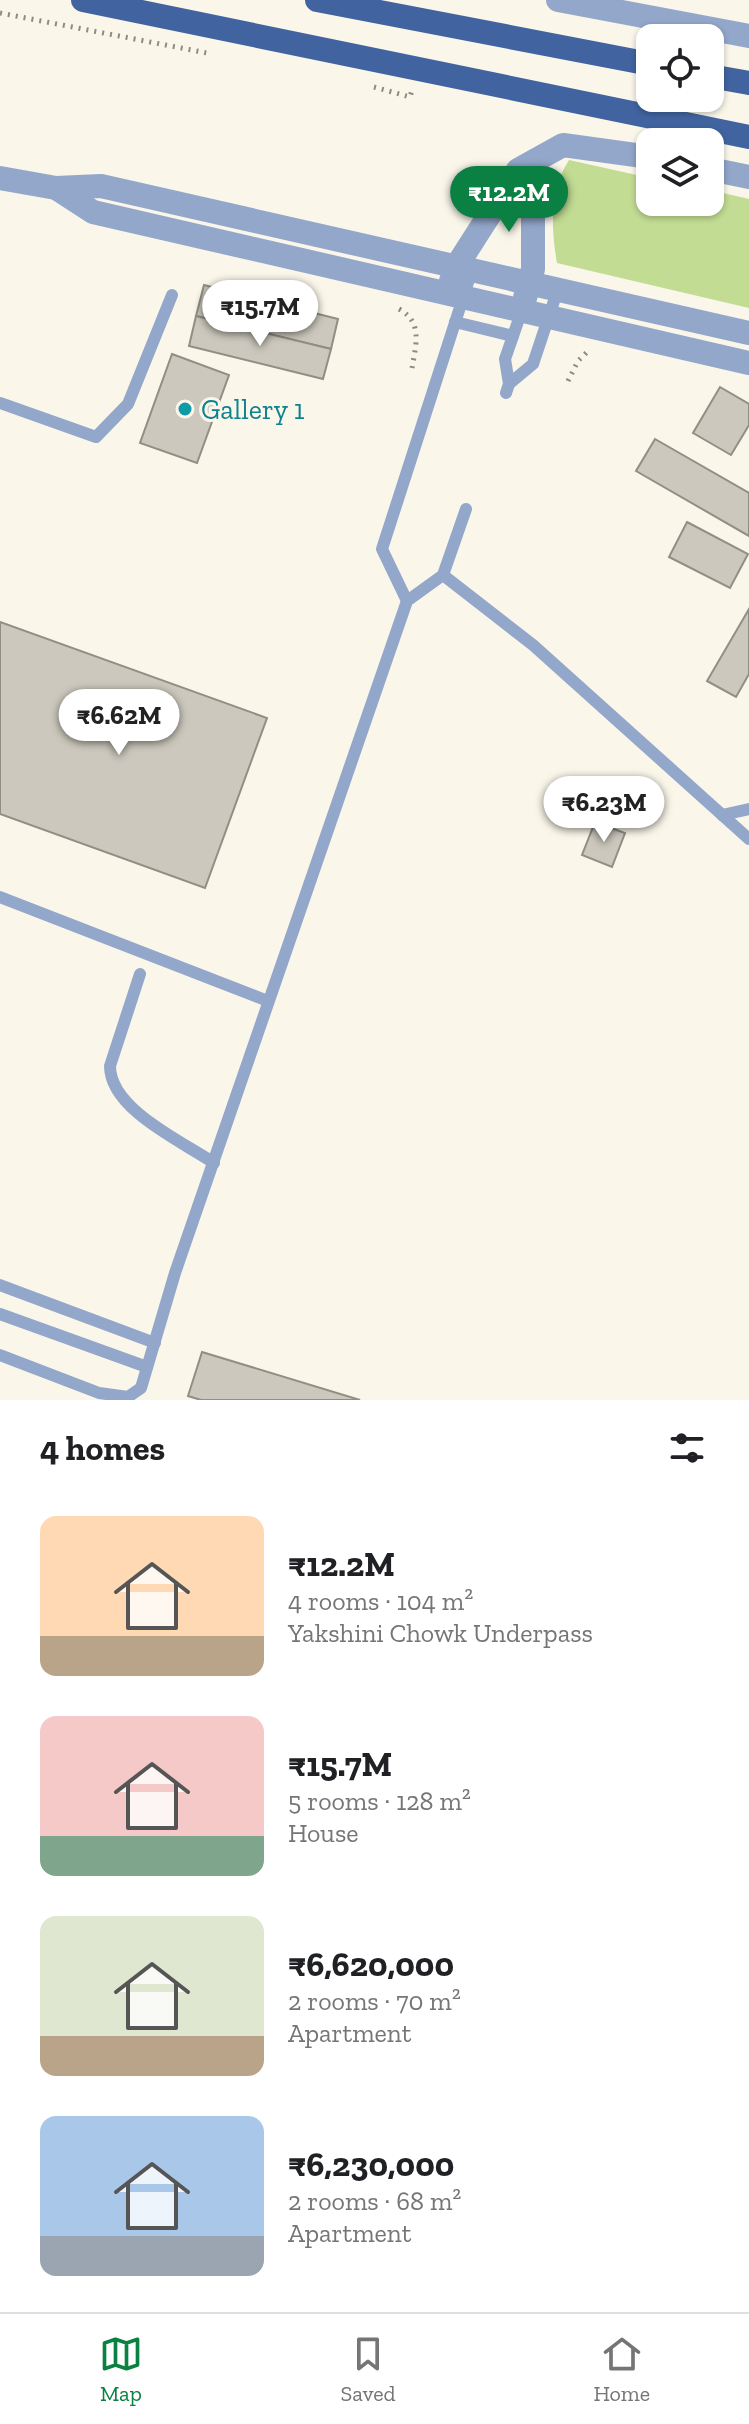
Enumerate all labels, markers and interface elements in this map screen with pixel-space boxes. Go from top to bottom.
map controls [636,24,724,216]
button: locate [636,24,724,112]
button: layers [636,128,724,216]
pin: ₹12.2M [444,166,574,234]
text: ₹12.2M [468,176,550,208]
pin: ₹15.7M [195,280,325,348]
text: ₹15.7M [220,290,300,322]
place label: Gallery 1 [201,393,305,426]
marker: Gallery 1 [176,400,194,418]
pin: ₹6.62M [54,689,184,757]
text: ₹6.62M [77,699,161,731]
pin: ₹6.23M [539,776,669,844]
text: ₹6.23M [561,786,647,818]
icon: filters [665,1426,709,1470]
text: 4 homes [40,1428,165,1469]
text: ₹12.2M [288,1544,395,1585]
icon: home [104,1548,200,1644]
text: 4 rooms · 104 m² [288,1585,473,1617]
text: Yakshini Chowk Underpass [288,1617,593,1649]
text: ₹15.7M [288,1744,392,1785]
icon: home [104,1748,200,1844]
text: 5 rooms · 128 m² [288,1785,471,1817]
text: House [288,1817,359,1849]
text: ₹6,620,000 [288,1944,454,1985]
icon: home [104,1948,200,2044]
text: 2 rooms · 70 m² [288,1985,461,2017]
text: Apartment [288,2017,411,2049]
text: ₹6,230,000 [288,2144,454,2185]
icon: home [104,2148,200,2244]
text: 2 rooms · 68 m² [288,2185,461,2217]
text: Apartment [288,2217,411,2249]
tab: Map [99,2332,143,2407]
tab: Saved [341,2332,396,2407]
tab: Home [593,2332,650,2407]

